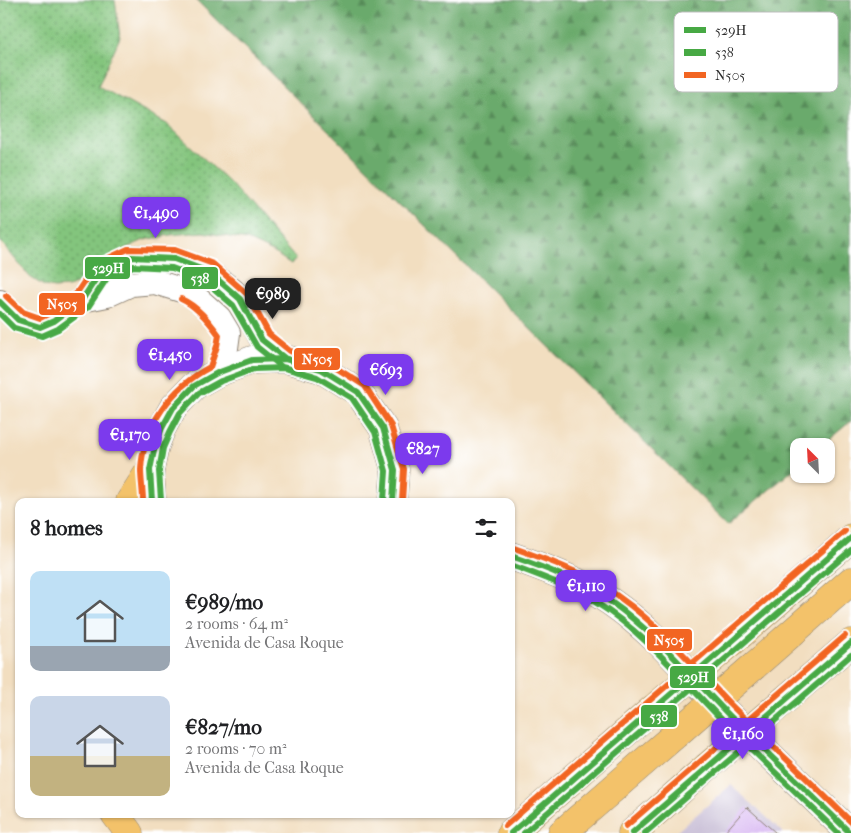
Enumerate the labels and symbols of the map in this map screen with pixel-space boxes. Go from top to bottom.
legend [674,12,838,92]
text: 529H [715,22,747,39]
text: 538 [715,44,734,61]
text: N505 [715,67,745,84]
pin: €1,490 [115,196,197,239]
line badge: 529H [84,256,131,280]
text: 529H [92,260,124,277]
line badge: 538 [181,266,219,290]
text: 538 [191,270,209,287]
pin: €989 [243,278,303,320]
line badge: N505 [38,292,86,316]
text: N505 [47,296,77,313]
pin: €1,450 [129,338,211,381]
line badge: N505 [293,347,341,371]
text: N505 [302,351,332,368]
pin: €693 [356,354,416,396]
pin: €1,170 [89,418,171,461]
pin: €827 [393,432,453,475]
north arrow [790,438,835,482]
pin: €1,110 [545,570,627,612]
line badge: N505 [646,628,693,652]
text: N505 [654,632,684,649]
line badge: 529H [669,665,716,689]
text: 529H [677,669,709,686]
line badge: 538 [640,704,678,728]
text: 538 [650,708,668,725]
pin: €1,160 [702,718,784,760]

